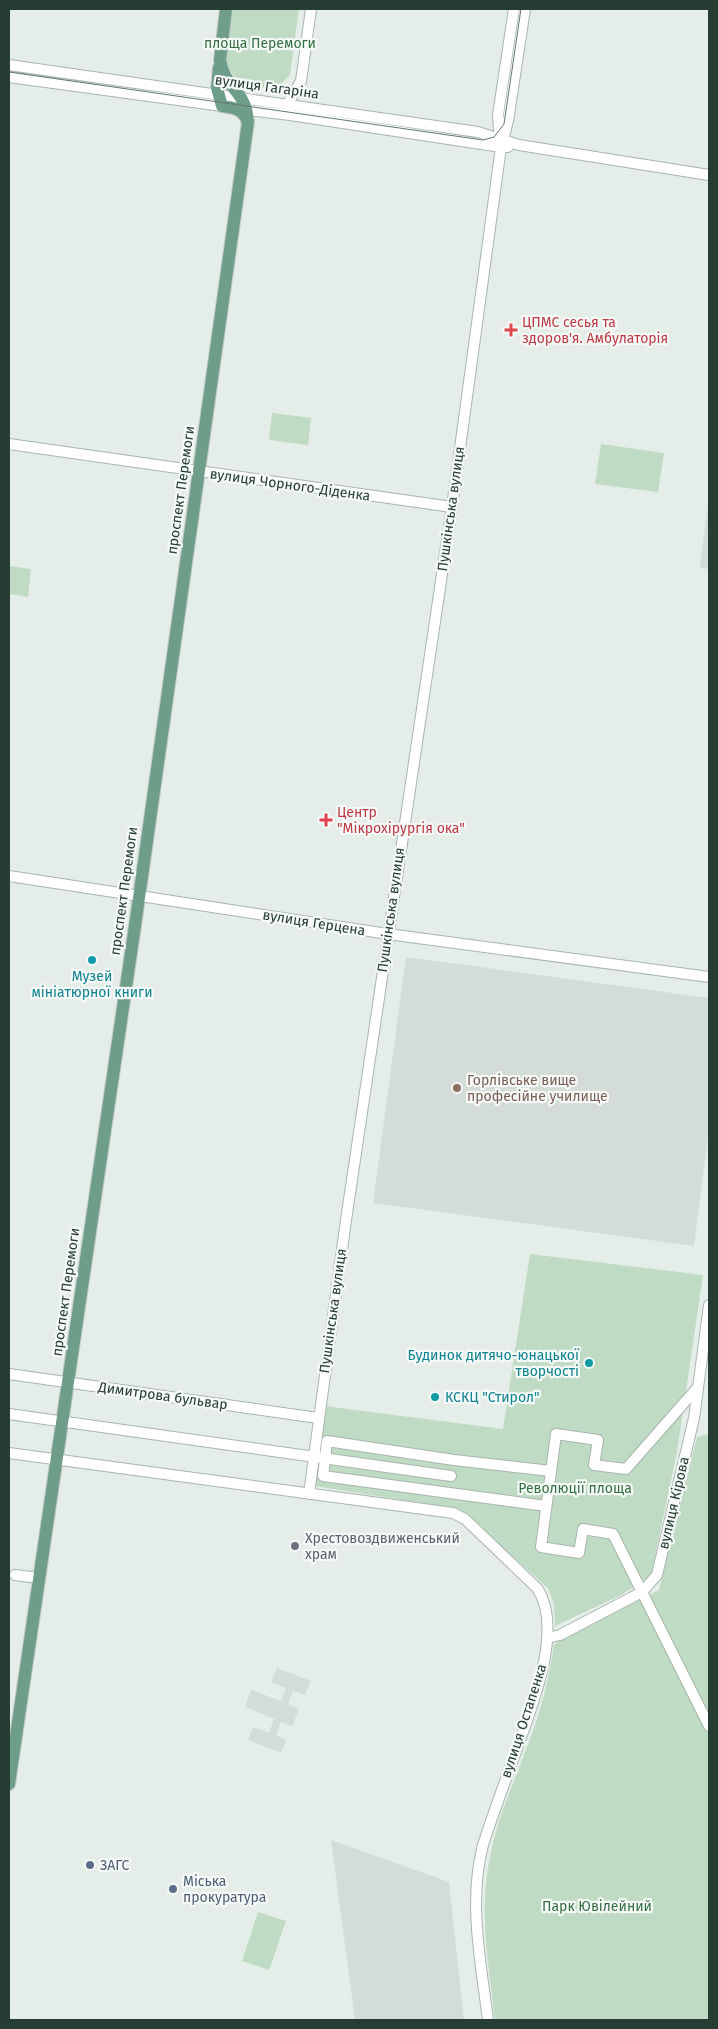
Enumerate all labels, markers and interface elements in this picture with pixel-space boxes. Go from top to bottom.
park label: площа Перемоги [204,35,316,52]
street label: вулиця Гагаріна [214,71,320,103]
place label: ЦПМС сесья та здоров'я. Амбулаторія [522,314,668,347]
marker: ЦПМС сесья та здоров'я. Амбулаторія [504,323,518,337]
street label: проспект Перемоги [164,425,198,555]
street label: Пушкінська вулиця [434,445,468,573]
street label: вулиця Чорного-Діденка [209,465,371,505]
place label: Центр "Мікрохірургія ока" [337,804,465,837]
marker: Центр "Мікрохірургія ока" [319,813,333,827]
street label: проспект Перемоги [107,826,141,956]
street label: Пушкінська вулиця [374,846,408,974]
street label: вулиця Герцена [261,906,367,940]
marker: Музей мініатюрної книги [86,954,98,966]
place label: Музей мініатюрної книги [31,968,153,1001]
place label: Горлівське вище професійне училище [467,1072,608,1105]
marker: Горлівське вище професійне училище [451,1082,463,1094]
street label: проспект Перемоги [49,1227,83,1357]
street label: Пушкінська вулиця [316,1247,350,1375]
place label: Будинок дитячо-юнацької творчості [407,1347,580,1380]
marker: Будинок дитячо-юнацької творчості [583,1357,595,1369]
street label: Димитрова бульвар [96,1378,229,1413]
place label: КСКЦ "Стирол" [445,1389,540,1406]
marker: КСКЦ "Стирол" [429,1391,441,1403]
street label: вулиця Кірова [655,1455,693,1551]
park label: Революції площа [518,1480,632,1497]
place label: Хрестовоздвиженський храм [305,1530,460,1563]
marker: Хрестовоздвиженський храм [289,1540,301,1552]
street label: вулиця Остапенка [498,1662,550,1780]
place label: ЗАГС [100,1857,130,1874]
marker: ЗАГС [84,1859,96,1871]
place label: Міська прокуратура [183,1873,266,1906]
marker: Міська прокуратура [167,1883,179,1895]
park label: Парк Ювілейний [542,1898,652,1915]

